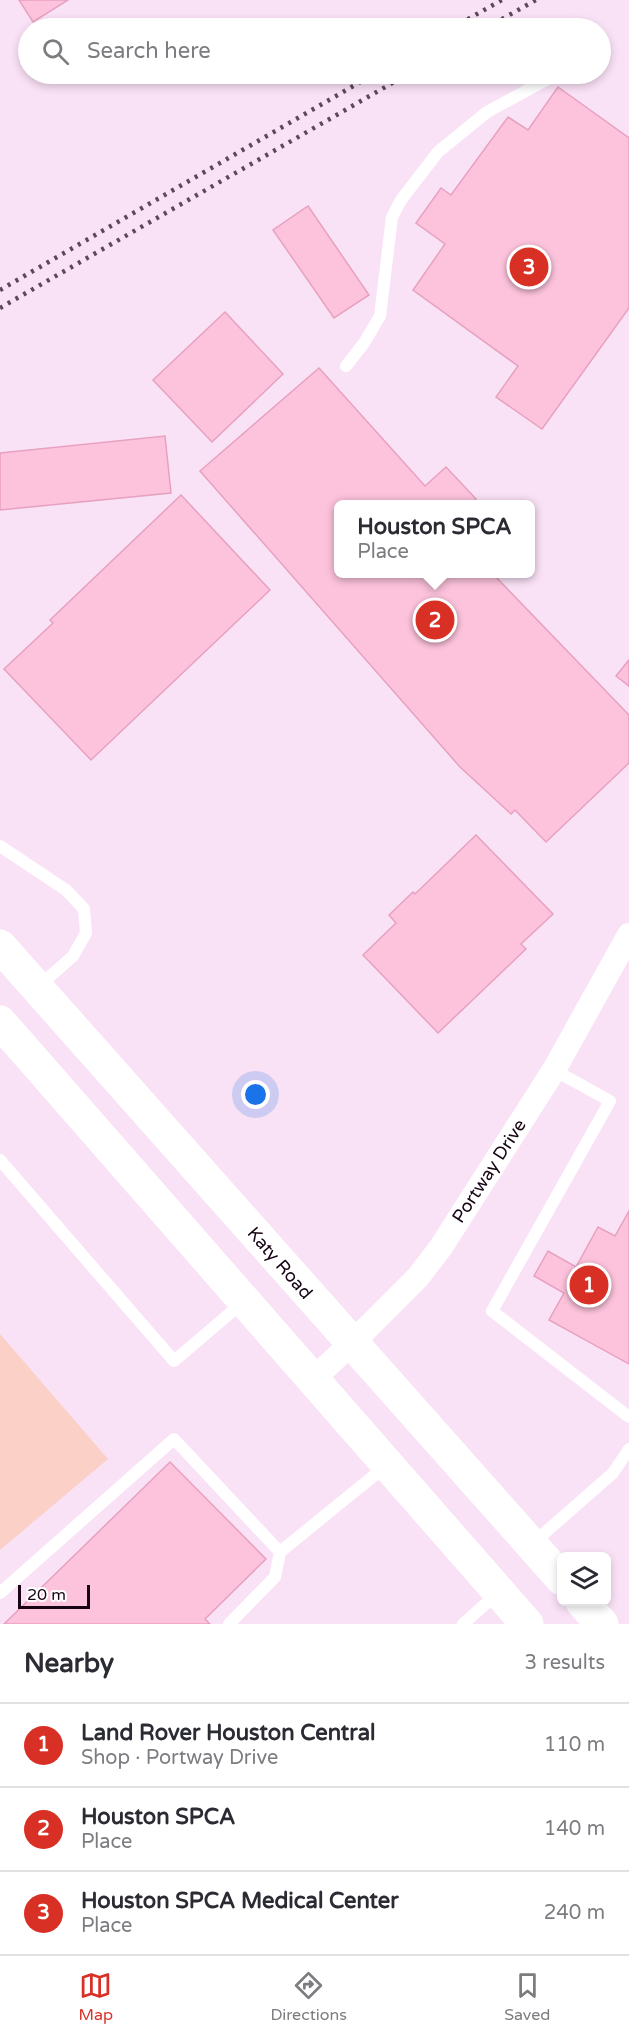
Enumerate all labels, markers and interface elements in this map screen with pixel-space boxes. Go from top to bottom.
search box [18,18,611,84]
icon: search [39,35,72,68]
text: Search here [87,38,211,64]
pin: 3 [510,244,548,290]
popup [334,500,535,578]
text: Houston SPCA [357,514,512,540]
text: Place [357,540,409,564]
pin: 2 [416,598,454,642]
your location [241,1080,270,1109]
street label: Portway Drive [447,1115,531,1227]
street label: Katy Road [243,1222,317,1304]
pin: 1 [570,1262,608,1308]
map controls [557,1552,611,1606]
button: layers [557,1552,611,1606]
scale bar [18,1582,90,1610]
text: 20 m [27,1585,66,1605]
text: Nearby [24,1648,114,1679]
text: 3 results [525,1651,605,1675]
text: Land Rover Houston Central [81,1720,376,1746]
text: 1 [37,1733,50,1757]
text: 110 m [544,1733,605,1757]
text: Shop · Portway Drive [81,1746,278,1770]
text: Houston SPCA [81,1804,235,1830]
text: 2 [37,1817,50,1841]
text: 140 m [544,1817,605,1841]
text: Place [81,1830,132,1854]
text: Houston SPCA Medical Center [81,1888,399,1914]
text: 3 [37,1901,50,1925]
text: 240 m [544,1901,605,1925]
text: Place [81,1914,132,1938]
tab: Map [79,1969,113,2025]
tab: Directions [270,1969,347,2025]
tab: Saved [504,1969,550,2025]

